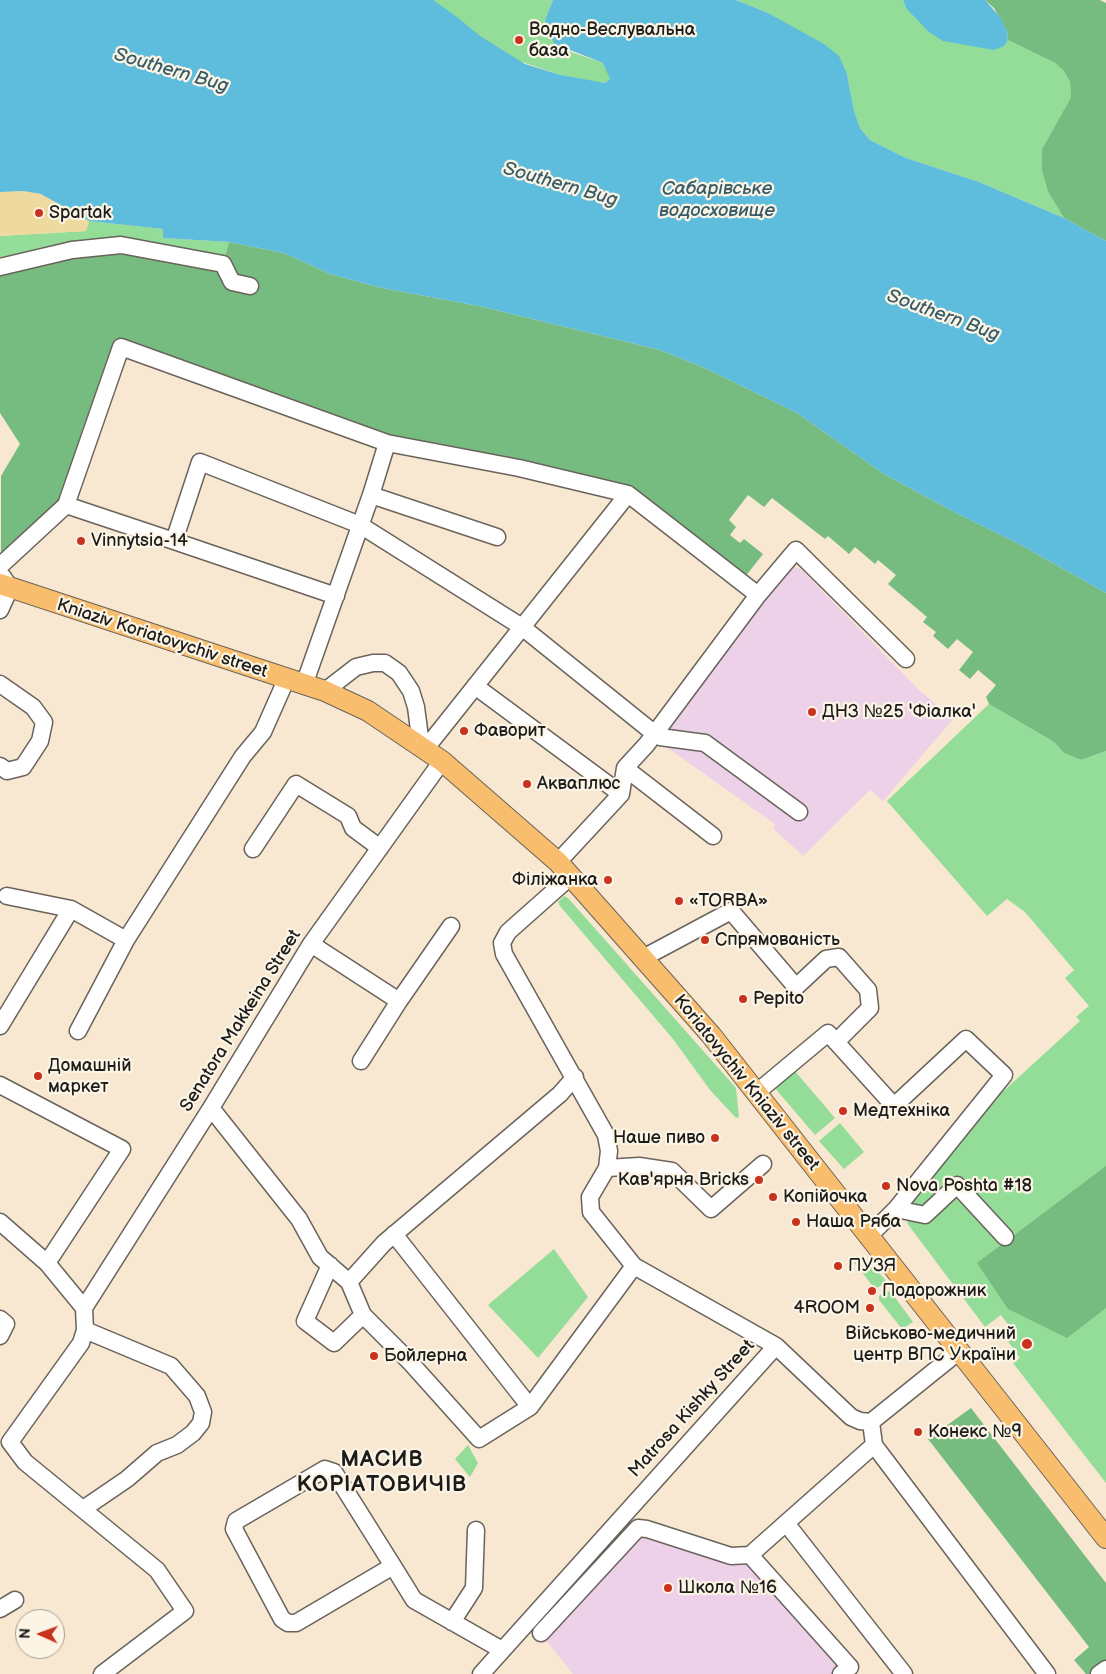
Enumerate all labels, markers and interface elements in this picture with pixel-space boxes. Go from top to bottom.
place label: Водно-Веслувальна база [529,19,695,62]
marker: Водно-Веслувальна база [513,34,525,46]
water label: Southern Bug [111,44,231,98]
water label: Southern Bug [500,158,620,212]
water label: Сабарівське водосховище [659,178,775,222]
place label: Spartak [49,202,111,224]
marker: Spartak [33,207,45,219]
water label: Southern Bug [884,285,1002,347]
place label: Vinnytsia-14 [91,530,188,552]
marker: Vinnytsia-14 [75,535,87,547]
street label: Kniaziv Koriatovychiv street [54,595,270,683]
place label: ДНЗ №25 'Фіалка' [822,701,976,723]
marker: ДНЗ №25 'Фіалка' [806,706,818,718]
place label: Фаворит [474,720,546,742]
marker: Фаворит [458,725,470,737]
place label: Акваплюс [537,773,620,795]
marker: Акваплюс [521,778,533,790]
place label: Філіжанка [512,869,598,891]
marker: Філіжанка [602,874,614,886]
place label: «TORBA» [689,890,768,912]
marker: «TORBA» [673,895,685,907]
street label: Senatora Makkeina Street [176,926,306,1116]
place label: Спрямованість [715,929,840,951]
marker: Спрямованість [699,934,711,946]
place label: Pepito [753,988,804,1010]
street label: Koriatovychiv Kniaziv street [668,991,824,1175]
marker: Pepito [737,993,749,1005]
place label: Домашній маркет [48,1055,131,1098]
marker: Домашній маркет [32,1070,44,1082]
place label: Медтехніка [853,1100,950,1122]
marker: Медтехніка [837,1105,849,1117]
place label: Наше пиво [613,1127,705,1149]
marker: Наше пиво [709,1132,721,1144]
place label: Кав'ярня Bricks [618,1169,749,1191]
marker: Кав'ярня Bricks [753,1174,765,1186]
place label: Nova Poshta #18 [896,1175,1032,1197]
marker: Nova Poshta #18 [880,1180,892,1192]
place label: Копійочка [783,1186,868,1208]
marker: Копійочка [767,1191,779,1203]
place label: Наша Ряба [806,1211,901,1233]
marker: Наша Ряба [790,1216,802,1228]
place label: ПУЗЯ [848,1255,896,1277]
marker: ПУЗЯ [832,1260,844,1272]
place label: Подорожник [882,1280,986,1302]
marker: Подорожник [866,1285,878,1297]
place label: 4ROOM [793,1297,860,1319]
marker: 4ROOM [864,1302,876,1314]
place label: Військово-медичний центр ВПС України [845,1323,1016,1366]
street label: Matrosa Kishky Street [624,1336,760,1482]
marker: Військово-медичний центр ВПС України [1020,1337,1034,1351]
place label: Бойлерна [384,1345,467,1367]
marker: Бойлерна [368,1350,380,1362]
place label: Конекс №9 [928,1421,1022,1443]
marker: Конекс №9 [912,1426,924,1438]
district label: МАСИВ КОРІАТОВИЧІВ [295,1447,469,1498]
place label: Школа №16 [678,1577,777,1599]
marker: Школа №16 [662,1582,674,1594]
north arrow [15,1609,65,1659]
text: N [17,1628,34,1639]

